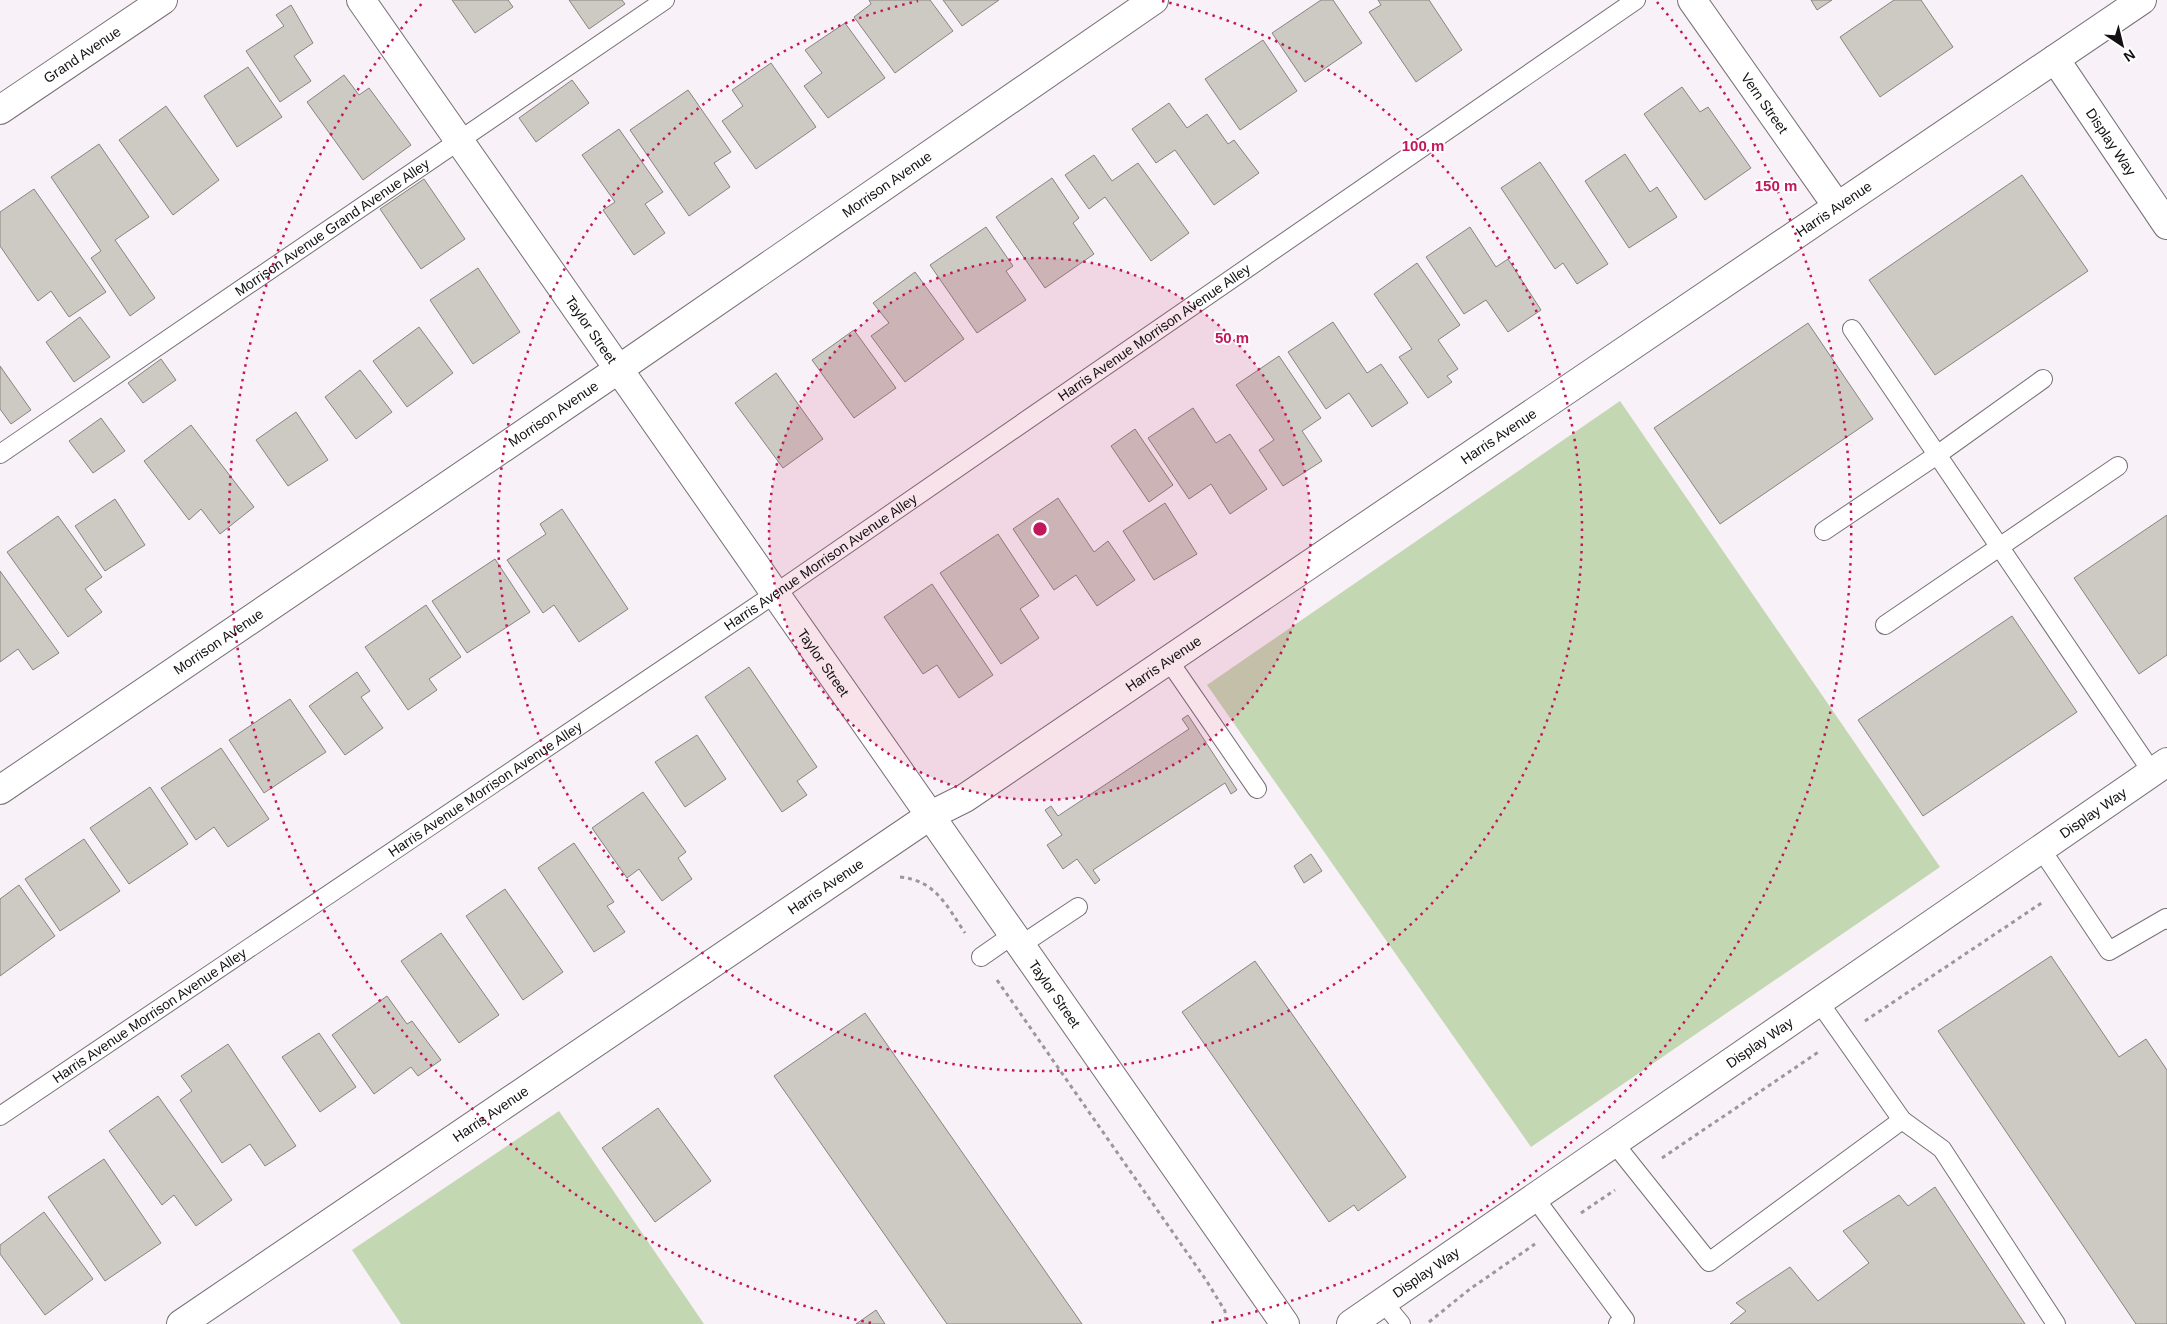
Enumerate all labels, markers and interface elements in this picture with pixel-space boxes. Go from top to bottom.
north arrow [2097,20,2147,70]
street label: Grand Avenue [41,23,124,86]
text: N [2121,46,2138,65]
street label: Vern Street [1738,70,1791,136]
street label: Display Way [2083,105,2139,178]
text: 100 m [1402,137,1444,154]
street label: Morrison Avenue [839,148,935,221]
street label: Morrison Avenue Grand Avenue Alley [232,155,432,299]
text: 150 m [1755,177,1797,194]
street label: Harris Avenue [1793,178,1875,240]
street label: Harris Avenue Morrison Avenue Alley [1055,260,1253,404]
street label: Taylor Street [562,293,620,367]
text: 50 m [1215,329,1249,346]
street label: Morrison Avenue [505,378,601,450]
street label: Harris Avenue [1458,405,1540,468]
street label: Harris Avenue Morrison Avenue Alley [721,490,920,634]
centre of rings [1031,520,1049,538]
street label: Morrison Avenue [170,605,266,678]
street label: Taylor Street [794,626,853,700]
street label: Harris Avenue [1122,632,1204,695]
street label: Harris Avenue Morrison Avenue Alley [385,718,585,860]
street label: Display Way [2057,784,2129,841]
street label: Harris Avenue [785,855,867,918]
street label: Harris Avenue Morrison Avenue Alley [49,944,249,1086]
street label: Taylor Street [1026,957,1084,1031]
street label: Display Way [1723,1014,1796,1071]
street label: Harris Avenue [450,1083,531,1145]
street label: Display Way [1390,1244,1462,1301]

